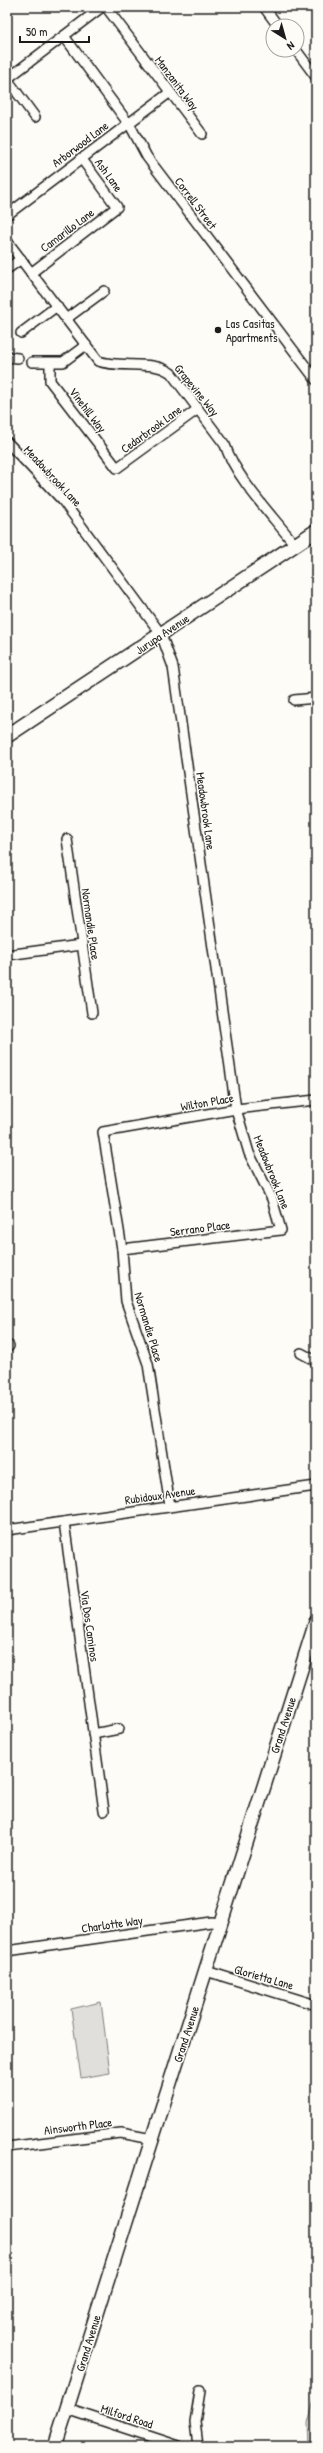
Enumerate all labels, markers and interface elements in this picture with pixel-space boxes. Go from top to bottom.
scale bar [20,18,89,44]
north arrow [265,18,305,58]
text: 50 m [26,23,47,40]
text: N [284,39,298,53]
street label: Manzanita Way [151,52,203,114]
street label: Arborwood Lane [48,117,112,171]
street label: Ash Lane [91,155,127,195]
street label: Correll Street [171,173,222,233]
street label: Camarillo Lane [36,204,98,256]
place label: Las Casitas Apartments [226,315,278,346]
marker: Las Casitas Apartments [213,325,223,335]
street label: Grapevine Way [171,360,223,420]
street label: Vinehill Way [65,384,111,436]
street label: Cedarbrook Lane [117,401,185,457]
street label: Meadowbrook Lane [20,442,86,510]
street label: Jurupa Avenue [132,610,193,658]
street label: Meadowbrook Lane [192,771,220,851]
street label: Normandie Place [78,887,104,961]
street label: Wilton Place [179,1089,235,1115]
street label: Meadowbrook Lane [250,1133,295,1212]
street label: Serrano Place [169,1216,231,1240]
street label: Normandie Place [130,1290,168,1364]
street label: Rubidoux Avenue [124,1482,196,1508]
street label: Via Dos Caminos [77,1589,103,1663]
street label: Grand Avenue [266,1694,300,1755]
street label: Charlotte Way [80,1911,144,1937]
street label: Glorietta Lane [232,1960,296,1994]
street label: Grand Avenue [169,2003,203,2064]
street label: Ainsworth Place [43,2113,113,2139]
street label: Grand Avenue [71,2312,105,2373]
street label: Milford Road [99,2400,156,2433]

